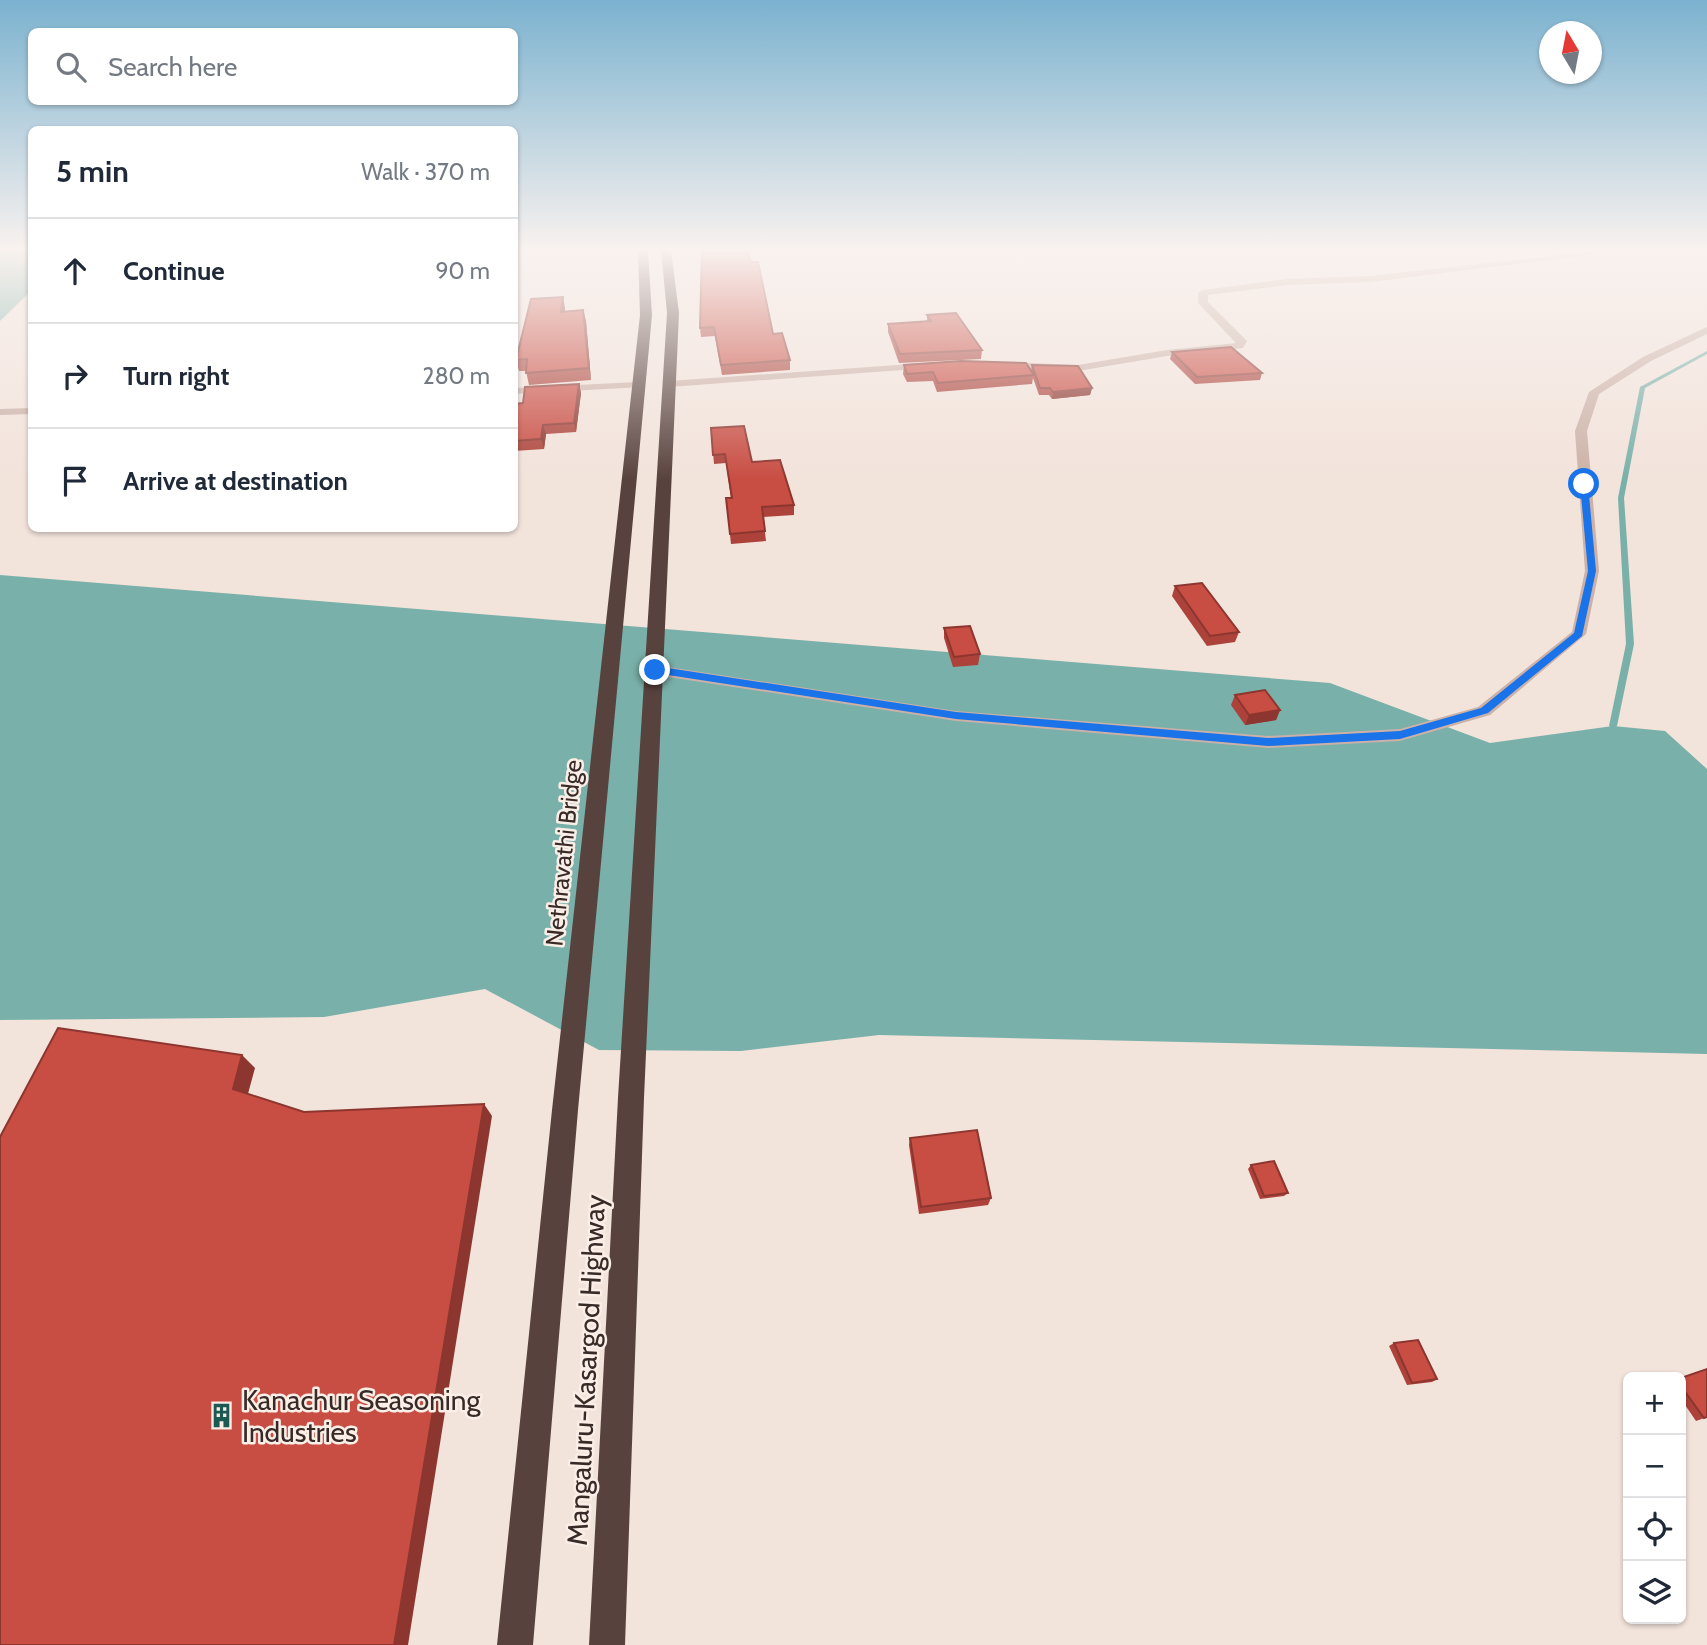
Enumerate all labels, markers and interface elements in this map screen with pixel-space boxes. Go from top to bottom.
north arrow [1539,21,1602,84]
search box [28,28,518,105]
icon: search [52,48,90,86]
text: Search here [108,51,237,83]
text: 5 min [56,153,129,190]
text: Walk · 370 m [361,158,490,186]
icon: ahead [56,252,94,290]
text: Continue [123,255,225,287]
text: 90 m [436,257,490,285]
icon: right [56,357,94,395]
text: Turn right [123,360,229,392]
text: 280 m [423,362,490,390]
icon: arrive [56,462,94,500]
text: Arrive at destination [123,465,348,497]
route start [1568,468,1599,499]
route end [639,654,670,685]
street label: Nethravathi Bridge [539,758,588,948]
street label: Mangaluru-Kasargod Highway [560,1194,612,1546]
map controls [1623,1372,1686,1624]
button: + [1623,1372,1686,1435]
place label: Kanachur Seasoning Industries [242,1383,481,1449]
building icon: Kanachur Seasoning Industries [208,1402,236,1430]
button: − [1623,1435,1686,1498]
button: locate [1623,1498,1686,1561]
button: layers [1623,1561,1686,1624]

